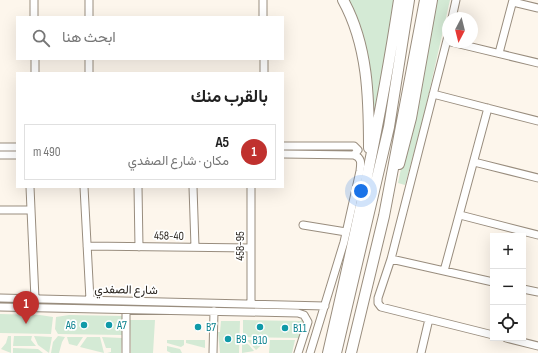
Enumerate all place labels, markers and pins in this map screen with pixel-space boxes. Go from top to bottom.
pin: 1 [13,291,39,324]
place label: A6 [65,318,76,333]
place label: A7 [116,318,127,333]
marker: A6 [79,320,89,330]
marker: A7 [104,320,114,330]
place label: B7 [206,320,216,335]
place label: B11 [293,321,308,336]
marker: B7 [193,322,203,332]
marker: B10 [255,322,265,332]
marker: B11 [280,323,290,333]
place label: B9 [236,332,247,347]
place label: B10 [253,333,267,348]
marker: B9 [223,334,233,344]

